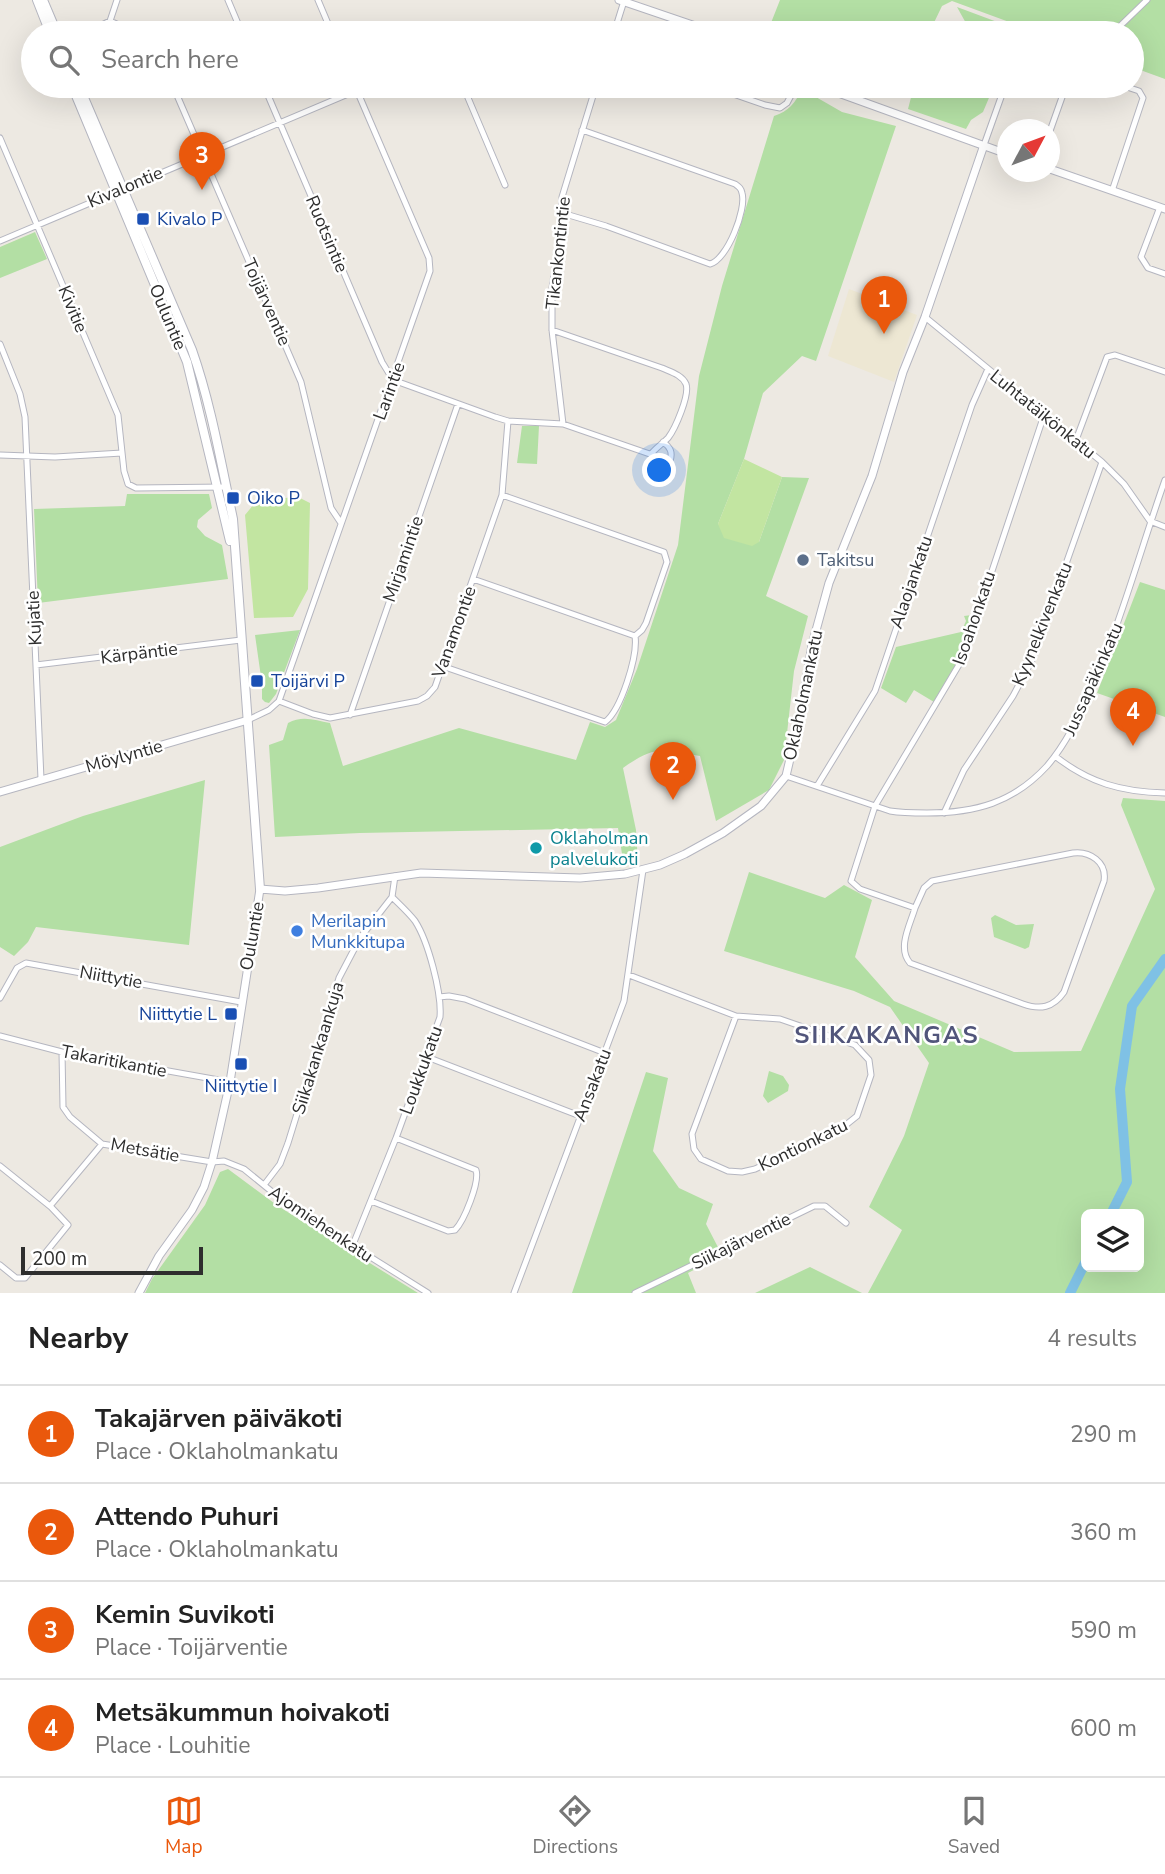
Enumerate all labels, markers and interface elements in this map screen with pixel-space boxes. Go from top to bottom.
search box [21,21,1144,98]
icon: search [45,41,83,79]
text: Search here [101,42,239,77]
north arrow [997,119,1060,182]
pin: 3 [179,132,225,190]
street label: Kivalontie [84,160,166,214]
street label: Ruotsintie [300,192,354,276]
street label: Tikankontintie [540,195,576,311]
place label: Kivalo P [157,207,222,231]
marker: Kivalo P [135,211,151,227]
street label: Toijärventie [237,254,297,350]
pin: 1 [861,276,907,334]
street label: Ouluntie [143,280,193,354]
street label: Kivitie [52,282,94,336]
street label: Larintie [367,359,411,423]
street label: Luhtatäikönkatu [985,364,1101,464]
your location [642,453,676,487]
place label: Oiko P [247,486,300,510]
marker: Oiko P [225,490,241,506]
street label: Mirjamintie [377,513,429,605]
street label: Alaojankatu [884,532,938,632]
place label: Takitsu [817,548,874,572]
marker: Takitsu [795,552,811,568]
street label: Kyynelkivenkatu [1006,558,1078,690]
street label: Isoahonkatu [947,568,1001,668]
street label: Vanamontie [426,583,482,682]
street label: Kujatie [21,590,47,646]
street label: Jussapäkinkatu [1057,619,1129,740]
street label: Oklaholmankatu [777,627,829,763]
street label: Kärpäntie [99,636,179,670]
place label: Toijärvi P [271,669,345,693]
marker: Toijärvi P [249,673,265,689]
pin: 4 [1110,688,1156,746]
street label: Möylyntie [83,734,165,778]
pin: 2 [650,742,696,800]
place label: Oklaholman palvelukoti [550,826,648,871]
marker: Oklaholman palvelukoti [528,840,544,856]
street label: Ouluntie [234,900,270,972]
place label: Merilapin Munkkitupa [311,909,405,954]
marker: Merilapin Munkkitupa [289,923,305,939]
street label: Niittytie [78,960,144,994]
street label: Siikakankaankuja [286,979,350,1117]
place label: Niittytie L [139,1002,217,1026]
marker: Niittytie L [223,1006,239,1022]
district label: SIIKAKANGAS [794,1019,980,1051]
street label: Loukkukatu [394,1022,448,1118]
street label: Takaritikantie [59,1039,169,1083]
street label: Ansakatu [567,1045,617,1125]
marker: Niittytie I [233,1056,249,1072]
place label: Niittytie I [205,1074,277,1098]
street label: Kontionkatu [754,1113,852,1177]
street label: Metsätie [109,1132,181,1168]
street label: Ajomiehenkatu [264,1180,378,1268]
street label: Siikajärventie [687,1207,795,1275]
map controls [1081,1209,1144,1272]
button: layers [1081,1209,1144,1272]
scale bar [21,1244,203,1276]
text: 200 m [32,1246,87,1272]
text: Nearby [28,1318,128,1359]
text: 4 results [1047,1323,1137,1354]
text: Takajärven päiväkoti [95,1401,342,1436]
text: 1 [44,1419,58,1450]
text: 290 m [1070,1419,1137,1450]
text: Place · Oklaholmankatu [95,1436,339,1467]
text: Attendo Puhuri [95,1499,279,1534]
text: 2 [44,1517,58,1548]
text: 360 m [1070,1517,1137,1548]
text: Place · Oklaholmankatu [95,1534,339,1565]
text: Kemin Suvikoti [95,1597,275,1632]
text: 3 [44,1615,58,1646]
text: 590 m [1070,1615,1137,1646]
text: Place · Toijärventie [95,1632,288,1663]
text: Metsäkummun hoivakoti [95,1695,390,1730]
text: 4 [44,1713,58,1744]
text: 600 m [1070,1713,1137,1744]
text: Place · Louhitie [95,1730,250,1761]
tab: Map [165,1792,203,1860]
tab: Directions [532,1792,618,1860]
tab: Saved [948,1792,1000,1860]

